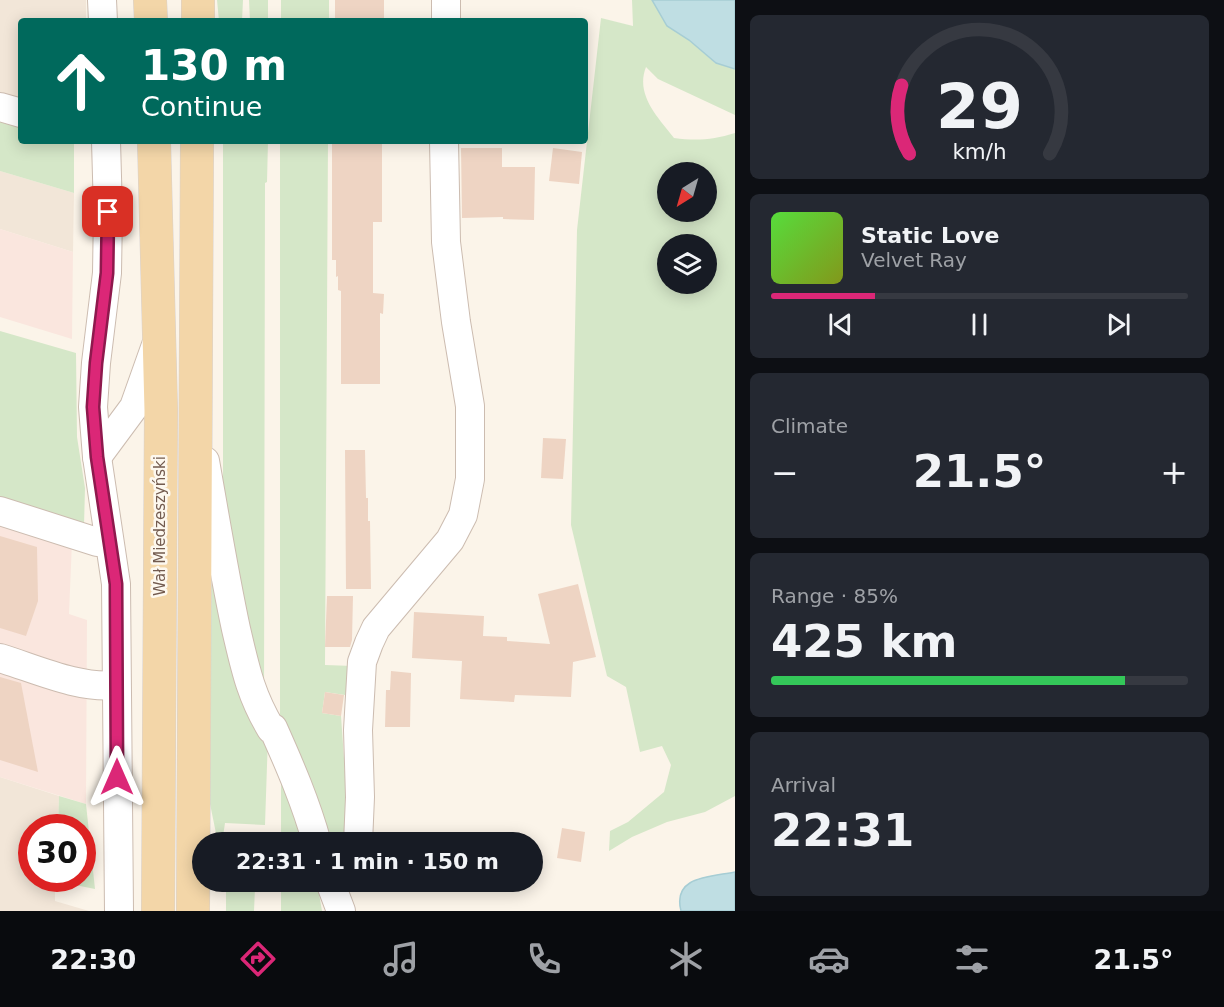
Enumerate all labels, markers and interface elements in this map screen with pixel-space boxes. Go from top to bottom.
text: 130 m [141,41,287,90]
icon: ahead [42,42,120,120]
text: 29 [936,70,1023,143]
text: Continue [141,91,262,122]
text: km/h [952,139,1007,164]
north arrow [657,162,717,222]
map controls [657,162,717,294]
pin [82,186,133,237]
icon: arrive [91,195,124,228]
text: Static Love [861,223,999,248]
button: layers [657,234,717,294]
text: Velvet Ray [861,248,967,272]
icon: previous [824,308,857,341]
icon: pause [963,308,996,341]
icon: next [1102,308,1135,341]
text: Climate [771,414,848,438]
text: 21.5° [913,445,1046,498]
text: − [771,453,799,492]
text: + [1160,453,1188,492]
street label: Wał Miedzeszyński [151,456,169,596]
text: Range · 85% [771,584,898,608]
text: 425 km [771,615,957,668]
position arrow [85,745,149,809]
text: Arrival [771,773,836,797]
text: 22:31 [771,804,914,857]
speed limit sign: 30 [18,814,96,892]
text: 22:31 · 1 min · 150 m [236,849,499,874]
icon: directions [237,938,279,980]
icon: music [380,938,422,980]
icon: phone [523,938,565,980]
icon: climate [665,938,707,980]
icon: car [808,938,850,980]
icon: filters [951,938,993,980]
text: 22:30 [50,944,136,975]
text: 21.5° [1093,944,1174,975]

